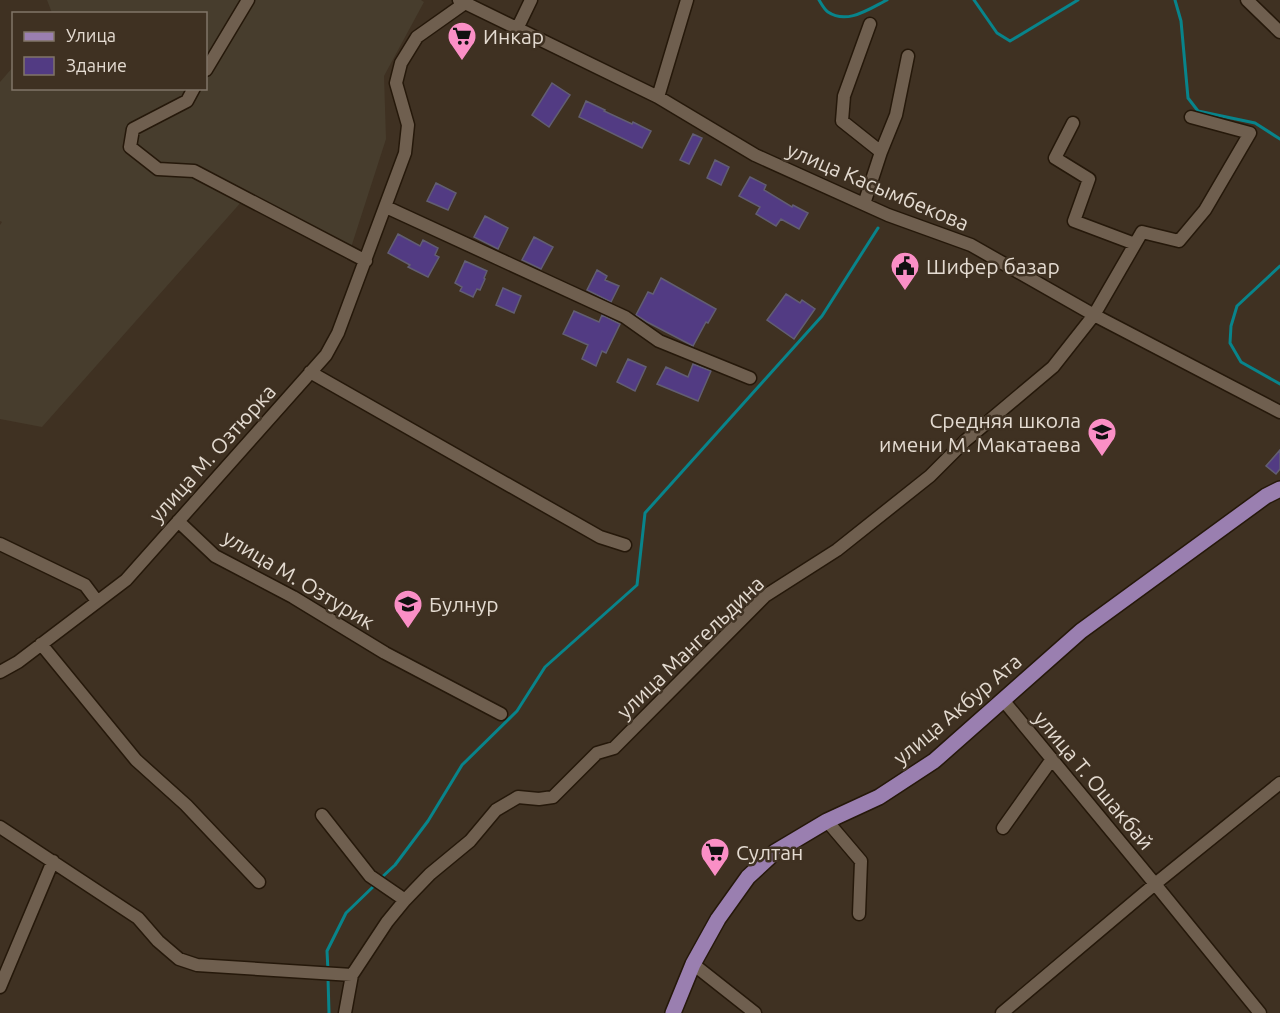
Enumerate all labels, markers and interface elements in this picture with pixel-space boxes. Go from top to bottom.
legend [12,12,207,90]
supermarket icon: Инкар [446,20,478,62]
place label: Инкар [483,24,544,48]
text: Улица [66,25,116,45]
text: Здание [66,55,127,75]
street label: улица Касымбекова [783,137,973,235]
public building icon: Шифер базар [889,250,921,292]
place label: Шифер базар [926,254,1060,278]
street label: улица М. Озтюрка [144,379,280,527]
place label: Средняя школа имени М. Макатаева [879,408,1081,456]
school or university icon: Средняя школа имени М. Макатаева [1086,416,1118,458]
street label: улица М. Озтурик [219,524,379,634]
street label: улица Мангельдина [612,571,768,723]
school or university icon: Булнур [392,588,424,630]
place label: Булнур [429,592,499,616]
street label: улица Акбур Ата [888,649,1026,769]
street label: улица Т. Ошакбай [1029,706,1159,854]
supermarket icon: Султан [699,836,731,878]
place label: Султан [736,840,803,864]

